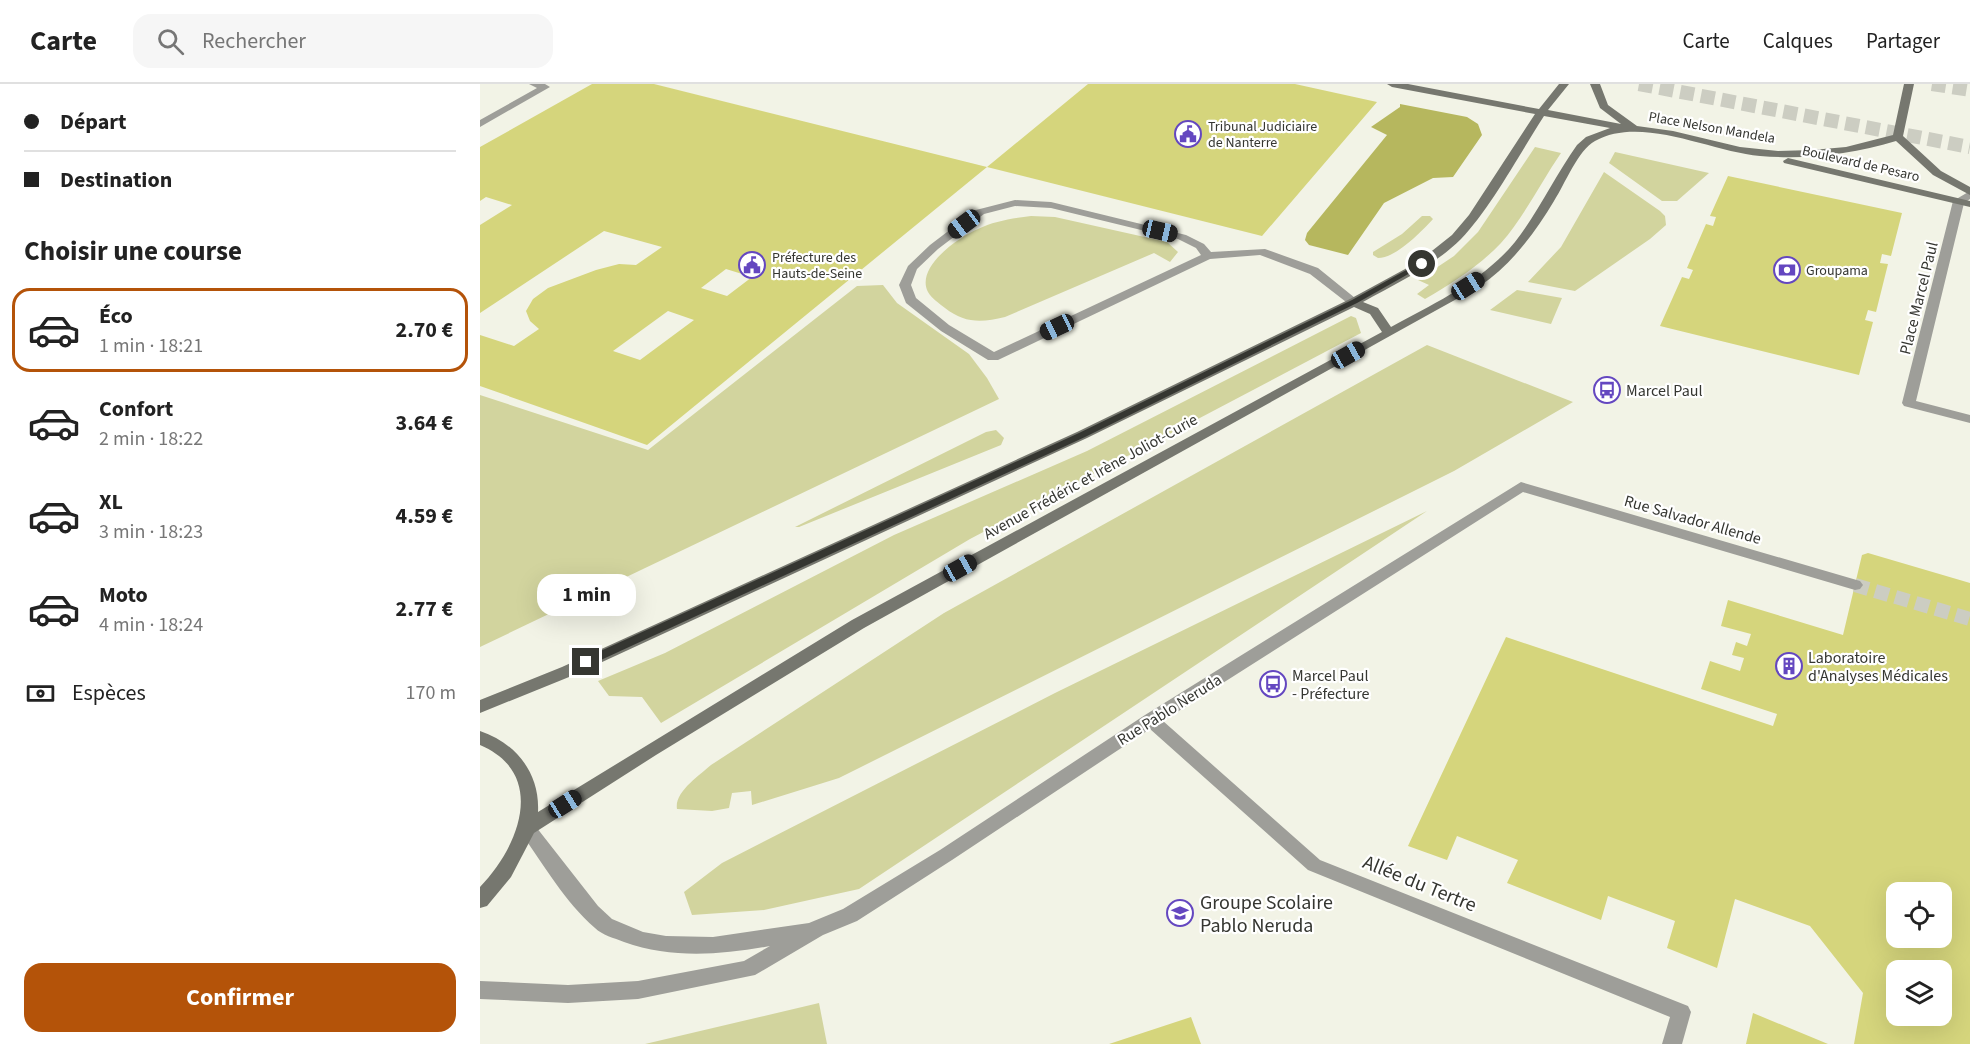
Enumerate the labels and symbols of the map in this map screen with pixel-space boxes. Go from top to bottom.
street label: Place Nelson Mandela [1647,107,1777,149]
place label: Tribunal Judiciaire de Nanterre [1208,117,1317,153]
public building icon: Tribunal Judiciaire de Nanterre [1173,119,1203,149]
street label: Boulevard de Pesaro [1800,141,1921,187]
car [944,206,984,242]
car [1140,218,1180,244]
street label: Place Marcel Paul [1894,239,1944,357]
place label: Préfecture des Hauts-de-Seine [772,248,862,284]
public building icon: Préfecture des Hauts-de-Seine [737,250,767,280]
route start [1408,250,1435,277]
bank icon: Groupama [1772,255,1802,285]
place label: Groupama [1806,261,1868,281]
car [1448,269,1488,303]
car [1037,311,1077,343]
car [1328,338,1368,372]
bus stop icon: Marcel Paul [1592,375,1622,405]
place label: Marcel Paul [1626,380,1702,402]
street label: Avenue Frédéric et Irène Joliot-Curie [979,409,1202,545]
street label: Rue Salvador Allende [1622,490,1764,550]
car [940,551,980,585]
callout: 1 min [537,575,636,617]
place label: Laboratoire d'Analyses Médicales [1808,647,1948,687]
route end [572,648,599,675]
building icon: Laboratoire d'Analyses Médicales [1774,651,1804,681]
place label: Marcel Paul - Préfecture [1292,665,1370,705]
street label: Rue Pablo Neruda [1113,669,1226,751]
bus stop icon: Marcel Paul - Préfecture [1258,669,1288,699]
car [545,787,585,821]
street label: Allée du Tertre [1358,848,1481,920]
place label: Groupe Scolaire Pablo Neruda [1200,889,1333,940]
school or university icon: Groupe Scolaire Pablo Neruda [1165,898,1195,928]

